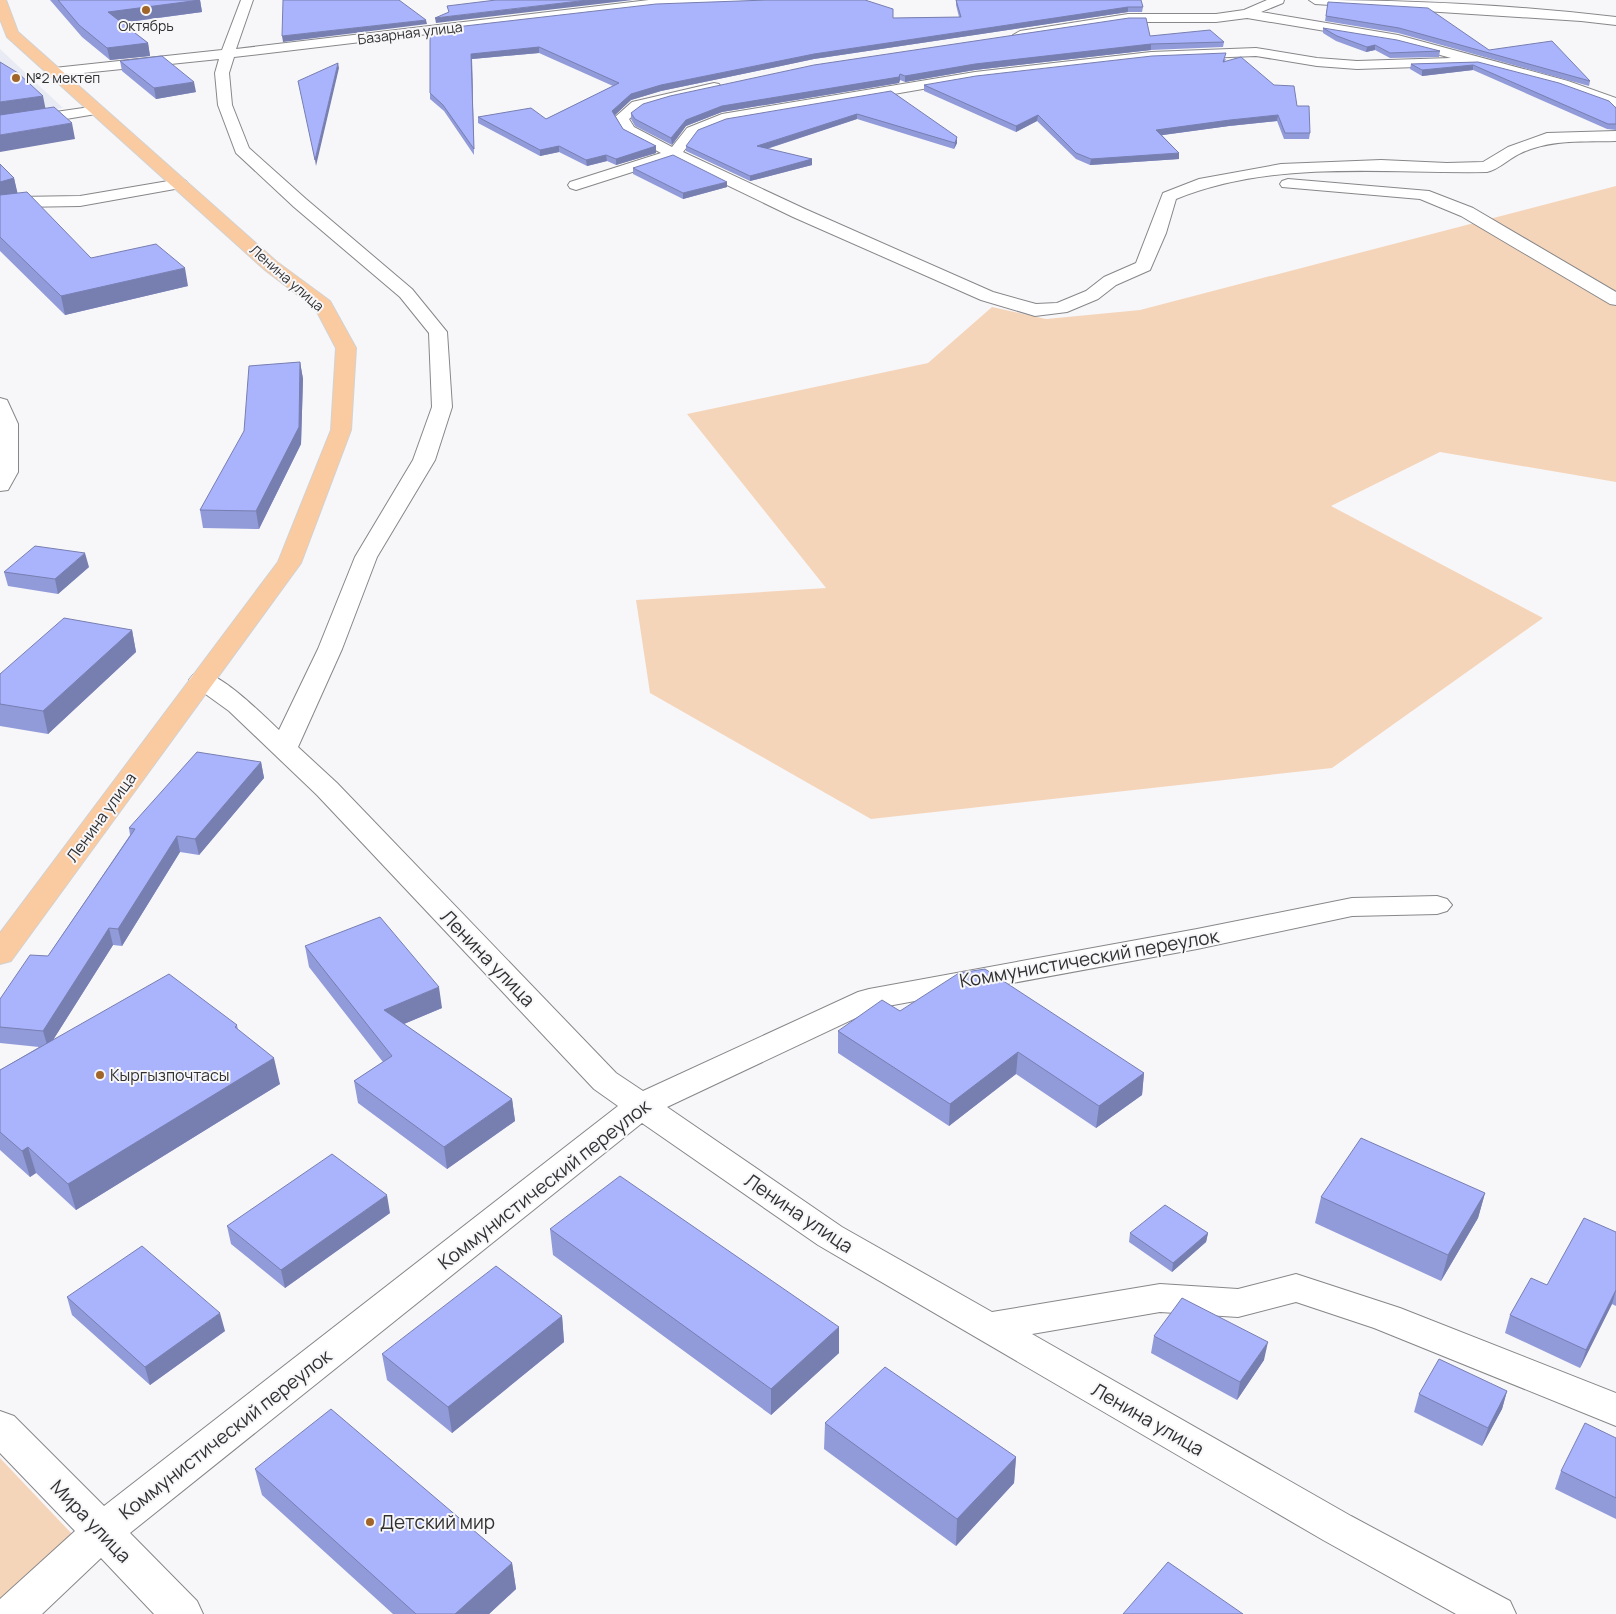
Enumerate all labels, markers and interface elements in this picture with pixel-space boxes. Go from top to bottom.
marker: Октябрь [140,4,152,16]
place label: Октябрь [118,16,174,35]
street label: Базарная улица [356,17,463,48]
place label: №2 мектеп [26,68,100,87]
marker: №2 мектеп [10,72,22,84]
street label: Ленина улица [246,240,329,315]
street label: Ленина улица [61,768,141,866]
street label: Ленина улица [435,904,541,1012]
street label: Коммунистический переулок [957,922,1221,994]
place label: Кыргызпочтасы [110,1064,229,1086]
marker: Кыргызпочтасы [94,1069,106,1081]
street label: Коммунистический переулок [432,1092,656,1275]
street label: Ленина улица [740,1167,858,1259]
street label: Коммунистический переулок [113,1342,337,1525]
street label: Ленина улица [1087,1376,1209,1462]
street label: Мира улица [45,1474,137,1568]
place label: Детский мир [380,1509,495,1535]
marker: Детский мир [364,1516,376,1528]

